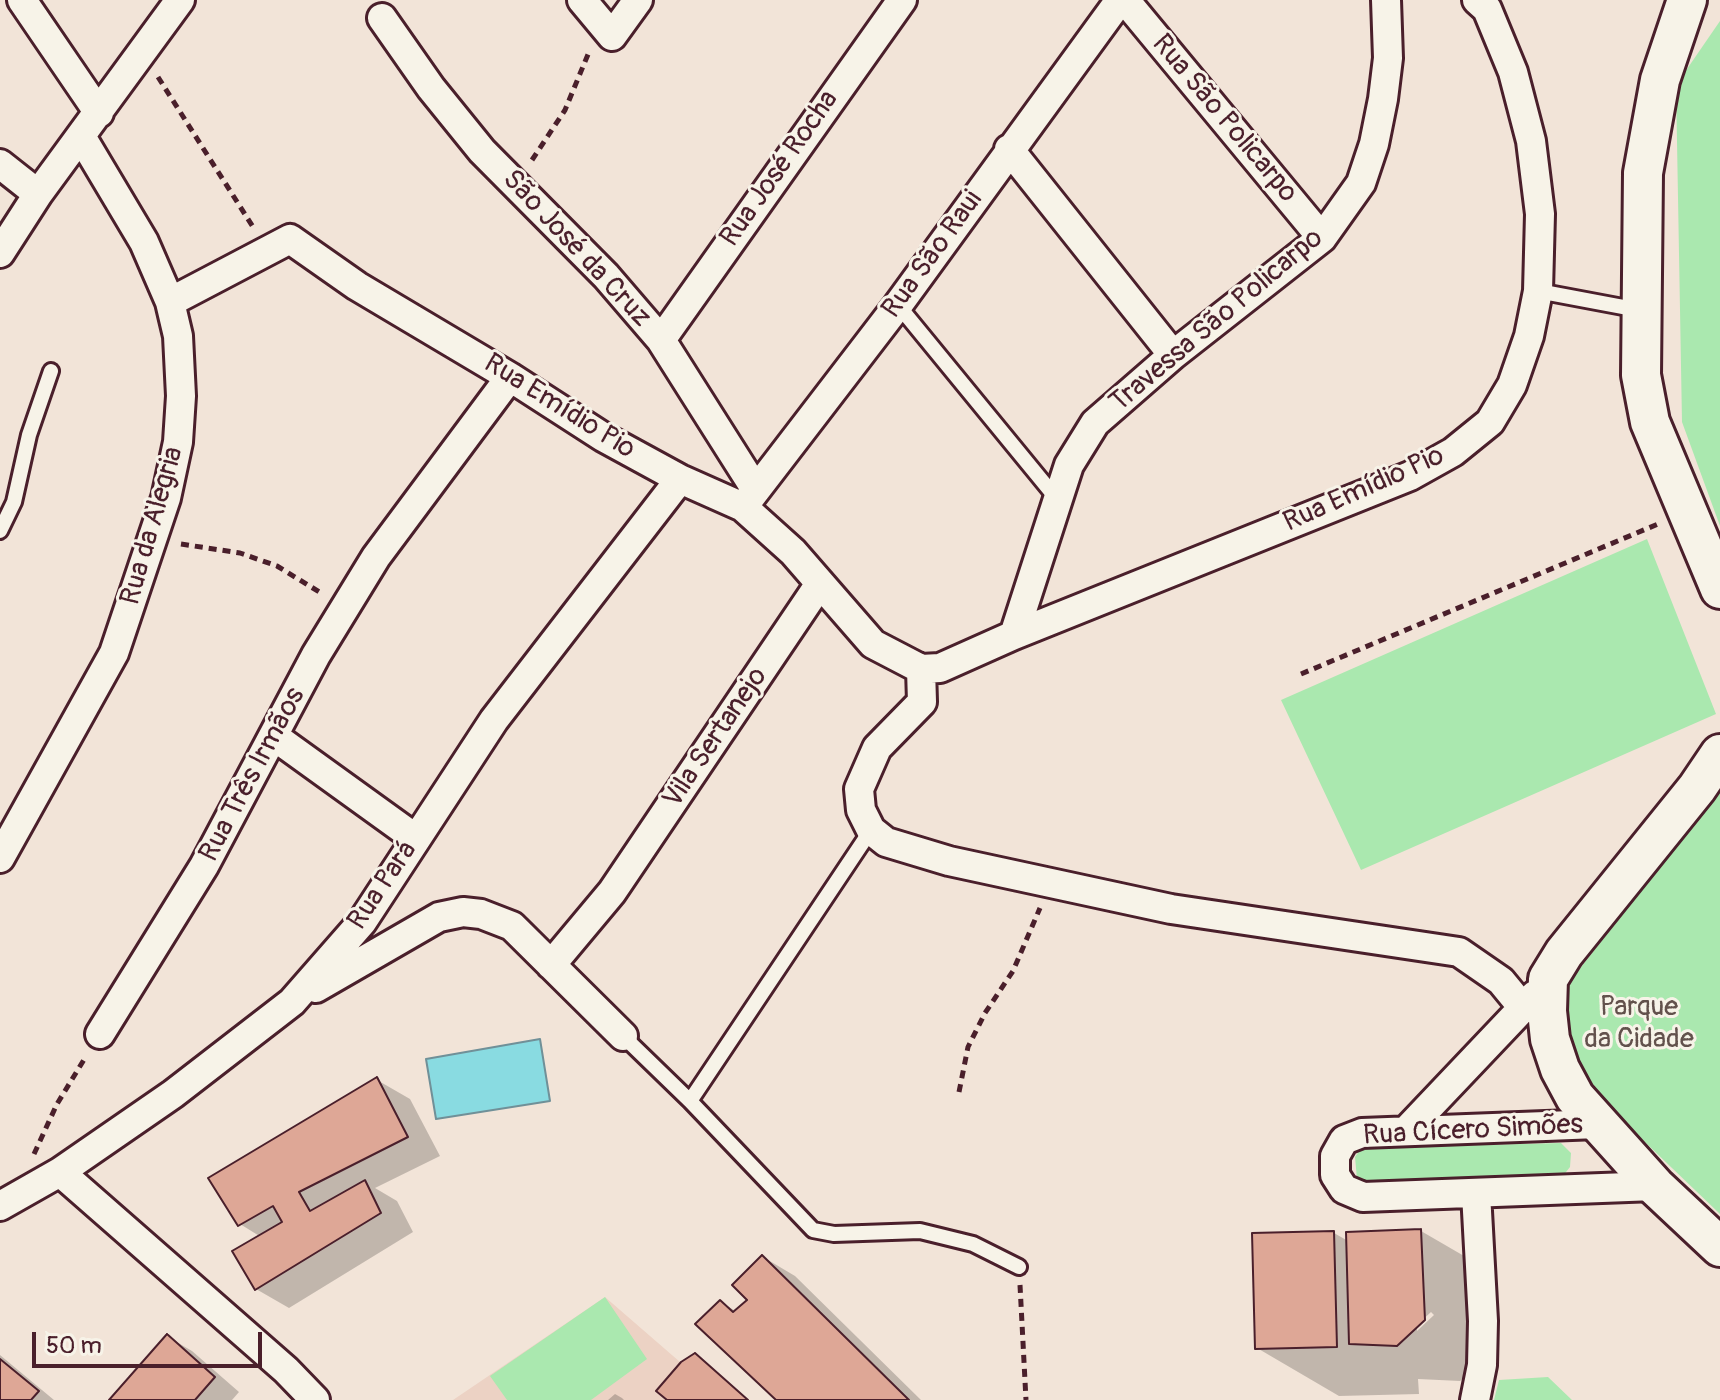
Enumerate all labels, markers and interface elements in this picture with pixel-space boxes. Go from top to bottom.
street label: Rua São Policarpo [1144,28,1304,210]
street label: Rua José Rocha [714,84,846,254]
street label: São José da Cruz [495,163,657,335]
street label: Rua São Raui [876,185,990,325]
street label: Travessa São Policarpo [1104,222,1330,420]
street label: Rua Emídio Pio [477,347,641,467]
street label: Rua Emídio Pio [1279,440,1449,540]
street label: Rua da Alegria [114,443,192,609]
street label: Vila Sertanejo [657,661,775,815]
street label: Rua Três Irmãos [193,682,313,868]
street label: Rua Pará [341,835,425,937]
park label: Parque da Cidade [1584,991,1694,1057]
street label: Rua Cícero Simões [1362,1108,1584,1154]
scale bar [36,1316,266,1366]
text: 50 m [46,1331,102,1360]

